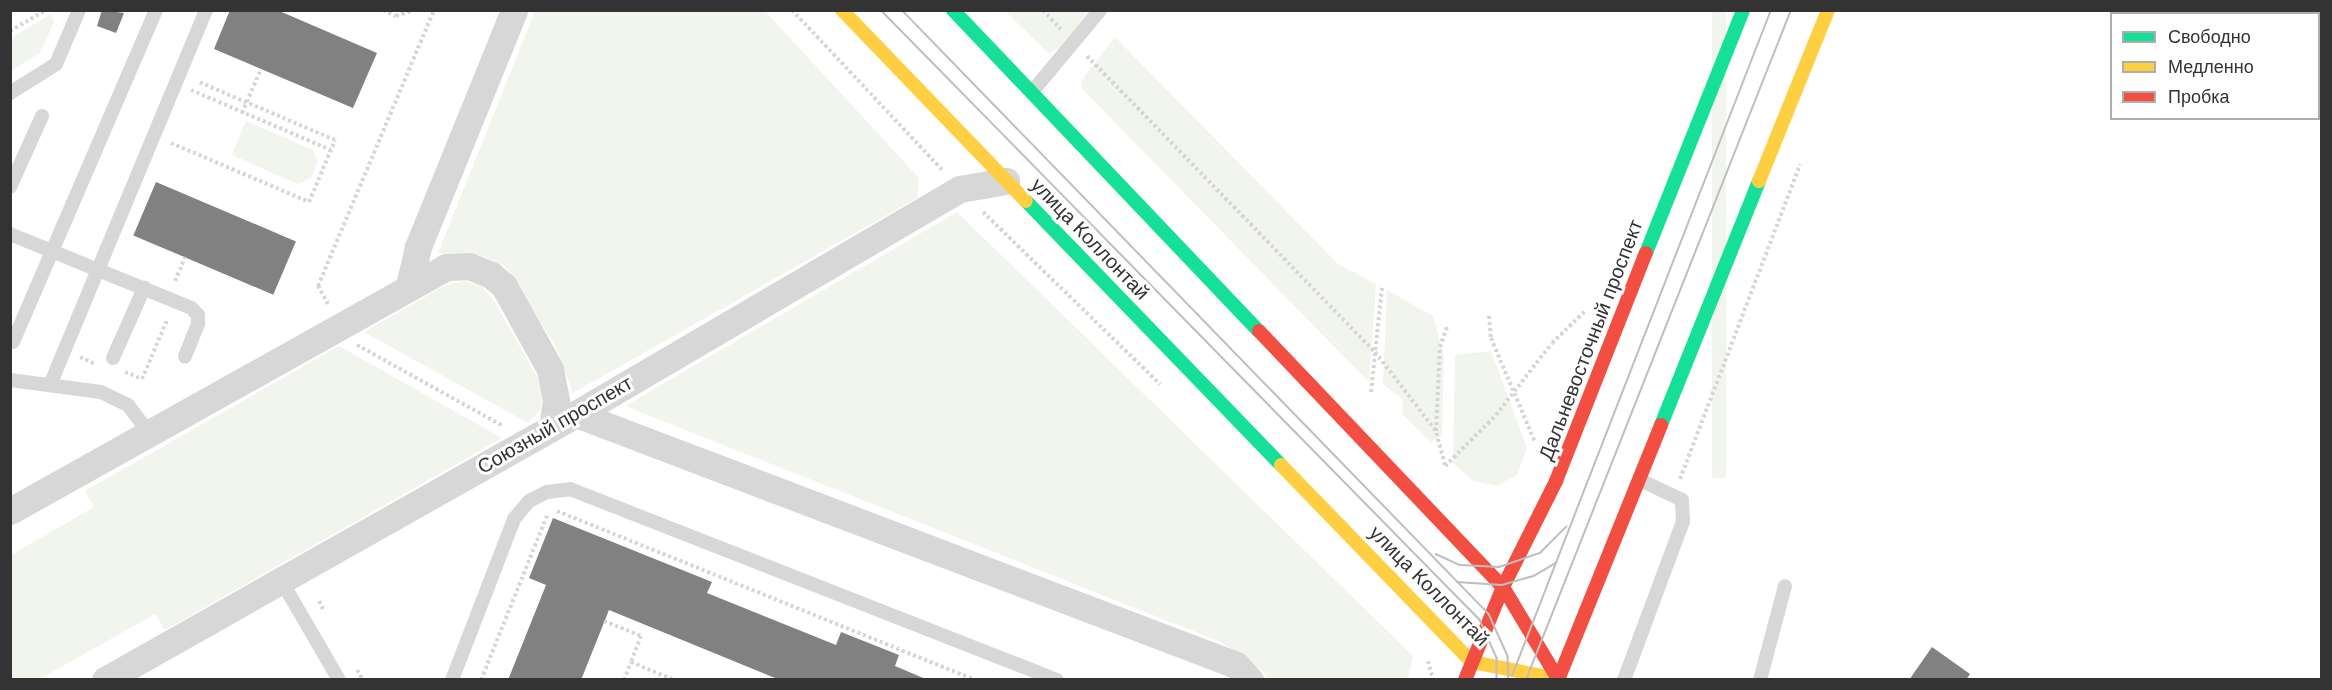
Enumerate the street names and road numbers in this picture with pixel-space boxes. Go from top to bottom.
street label: улица Коллонтай [1026,173,1154,305]
street label: Дальневосточный проспект [1534,216,1648,464]
street label: Союзный проспект [473,371,637,479]
street label: улица Коллонтай [1364,521,1494,651]

